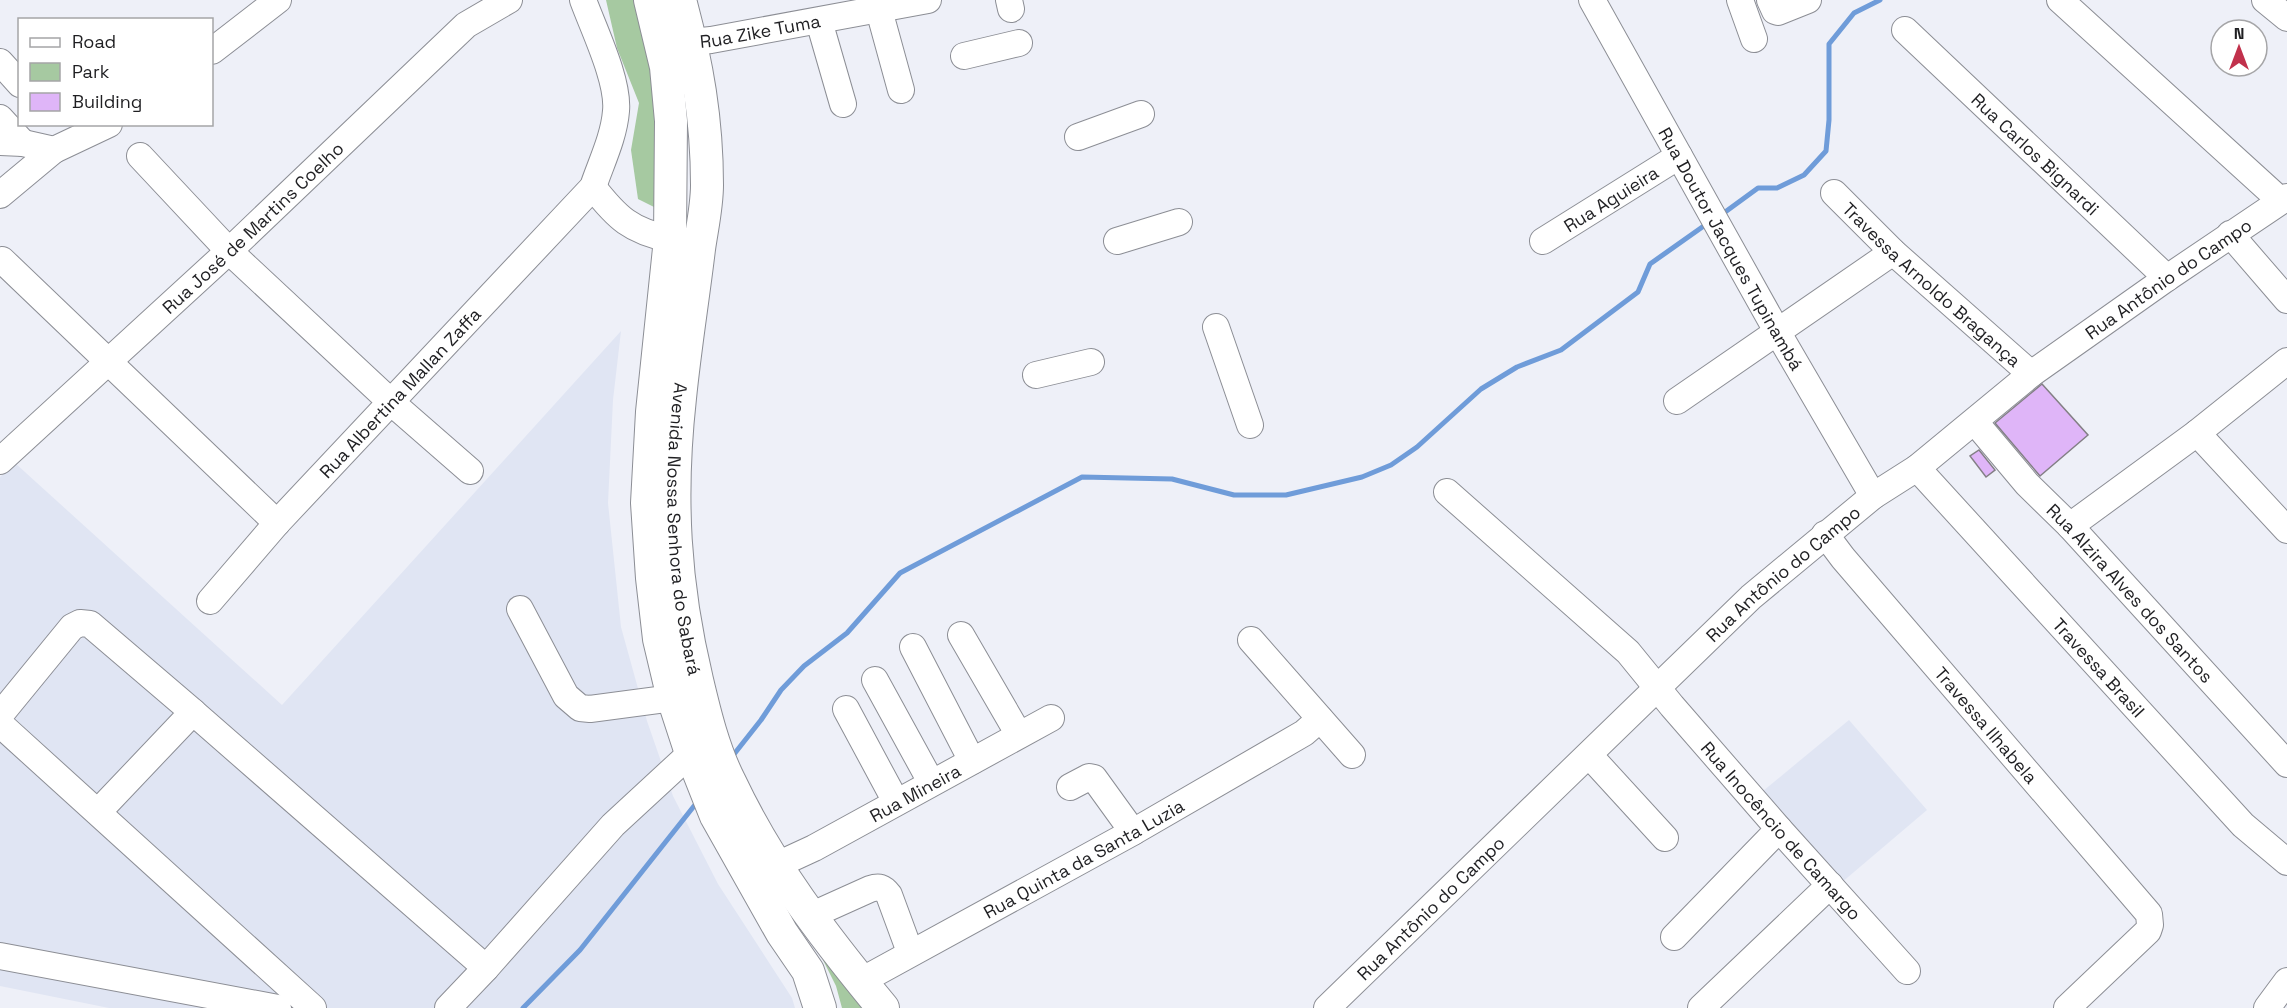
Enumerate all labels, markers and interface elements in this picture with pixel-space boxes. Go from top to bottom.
street label: Rua Zike Tuma [699,9,822,53]
legend [18,18,213,126]
north arrow [2209,18,2269,78]
text: N [2234,23,2244,44]
text: Road [72,30,116,53]
text: Park [72,60,110,83]
street label: Rua Carlos Bignardi [1967,88,2104,220]
text: Building [72,90,142,113]
street label: Rua Doutor Jacques Tupinambá [1654,123,1809,374]
street label: Rua José de Martins Coelho [157,137,348,318]
street label: Rua Aguieira [1559,160,1662,237]
street label: Travessa Arnoldo Bragança [1838,197,2026,372]
street label: Rua Antônio do Campo [2080,213,2256,344]
street label: Rua Albertina Mallan Zaffa [314,302,485,483]
street label: Avenida Nossa Senhora do Sabará [663,382,707,677]
street label: Rua Alzira Alves dos Santos [2042,498,2218,687]
street label: Rua Antônio do Campo [1701,500,1865,646]
street label: Travessa Brasil [2048,613,2150,722]
street label: Travessa Ilhabela [1930,662,2043,788]
street label: Rua Inocêncio de Camargo [1696,736,1867,925]
street label: Rua Mineira [865,758,964,827]
street label: Rua Quinta da Santa Luzia [979,794,1188,923]
street label: Rua Antônio do Campo [1352,831,1509,985]

